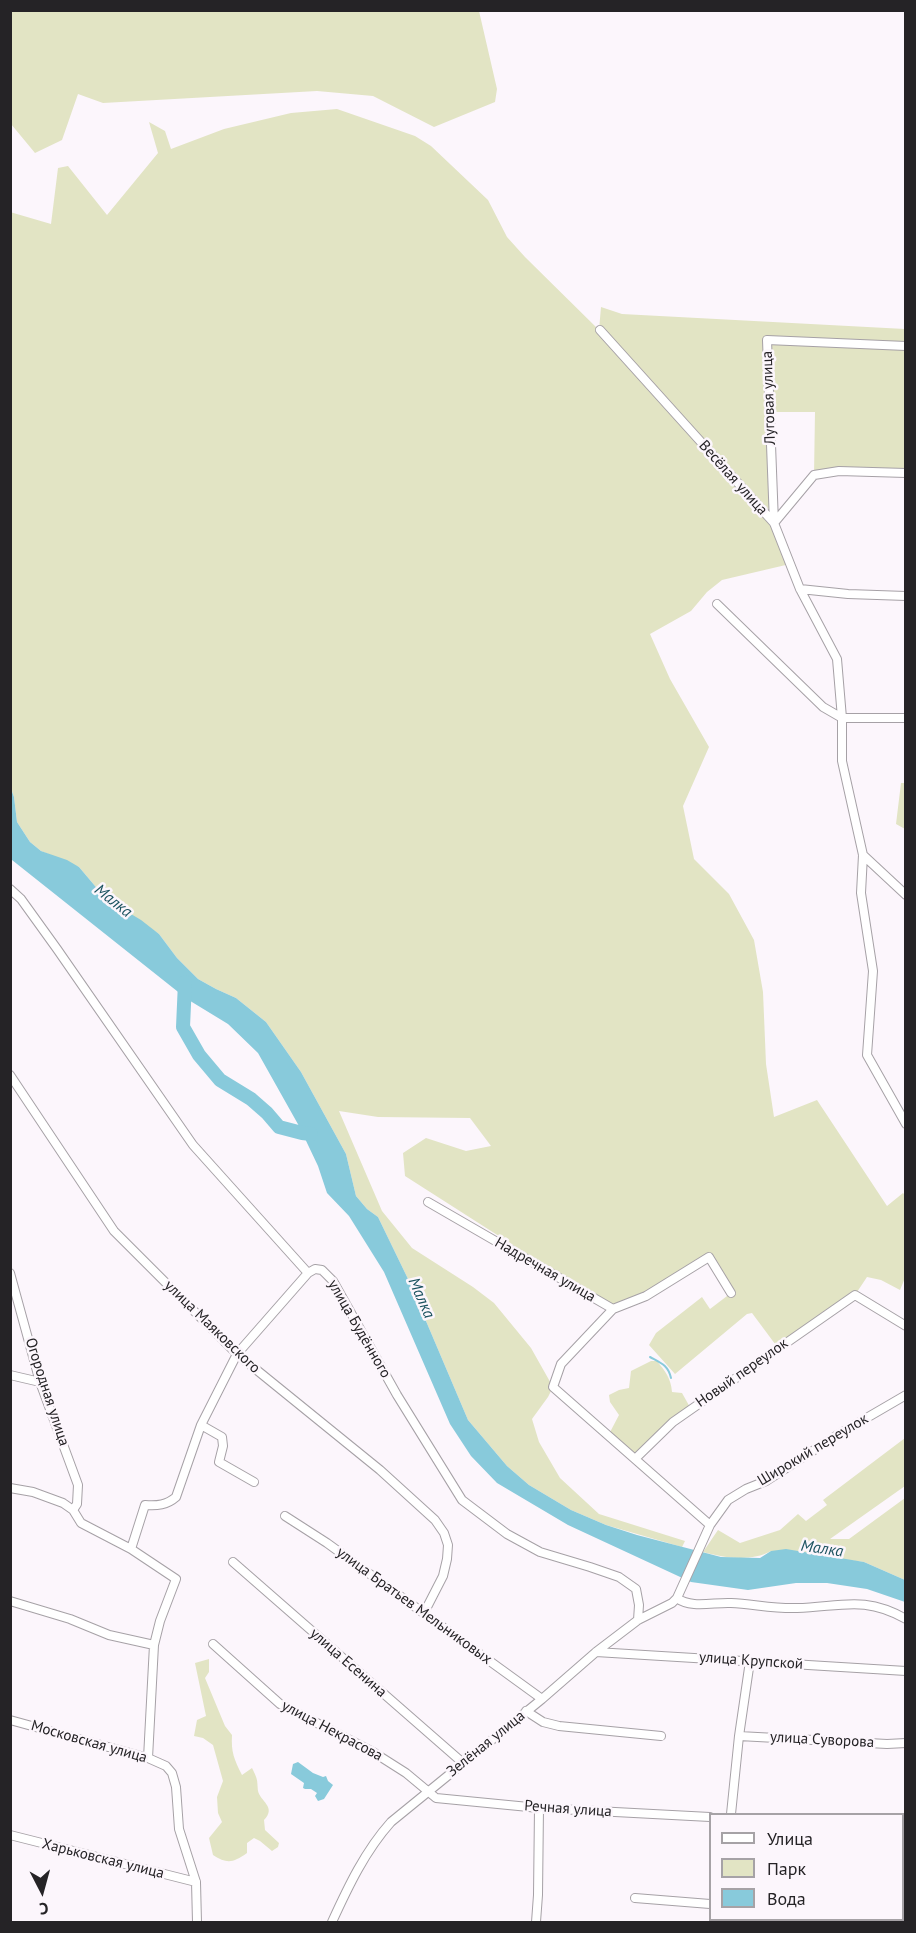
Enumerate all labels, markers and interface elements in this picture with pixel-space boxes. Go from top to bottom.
street label: Луговая улица [758,351,780,445]
street label: Весёлая улица [695,437,771,519]
water label: Малка [90,880,136,922]
street label: Надречная улица [491,1234,599,1306]
water label: Малка [404,1275,438,1321]
street label: улица Маяковского [160,1277,264,1377]
street label: улица Будённого [324,1277,394,1381]
street label: Новый переулок [692,1335,792,1411]
street label: Огородная улица [21,1336,73,1448]
street label: Широкий переулок [754,1410,872,1490]
water label: Малка [800,1537,844,1561]
street label: улица Братьев Мельниковых [333,1543,495,1669]
street label: улица Есенина [306,1625,390,1701]
street label: улица Крупской [698,1648,804,1674]
street label: улица Некрасова [278,1697,386,1765]
street label: Зелёная улица [443,1707,529,1781]
street label: Московская улица [29,1717,149,1767]
street label: улица Суворова [769,1728,875,1752]
street label: Речная улица [524,1797,612,1821]
legend [709,1813,904,1921]
text: Улица [767,1827,813,1850]
street label: Харьковская улица [40,1835,166,1883]
text: Парк [767,1857,806,1880]
north arrow [12,1861,72,1921]
text: Вода [767,1887,806,1910]
text: С [38,1898,49,1919]

